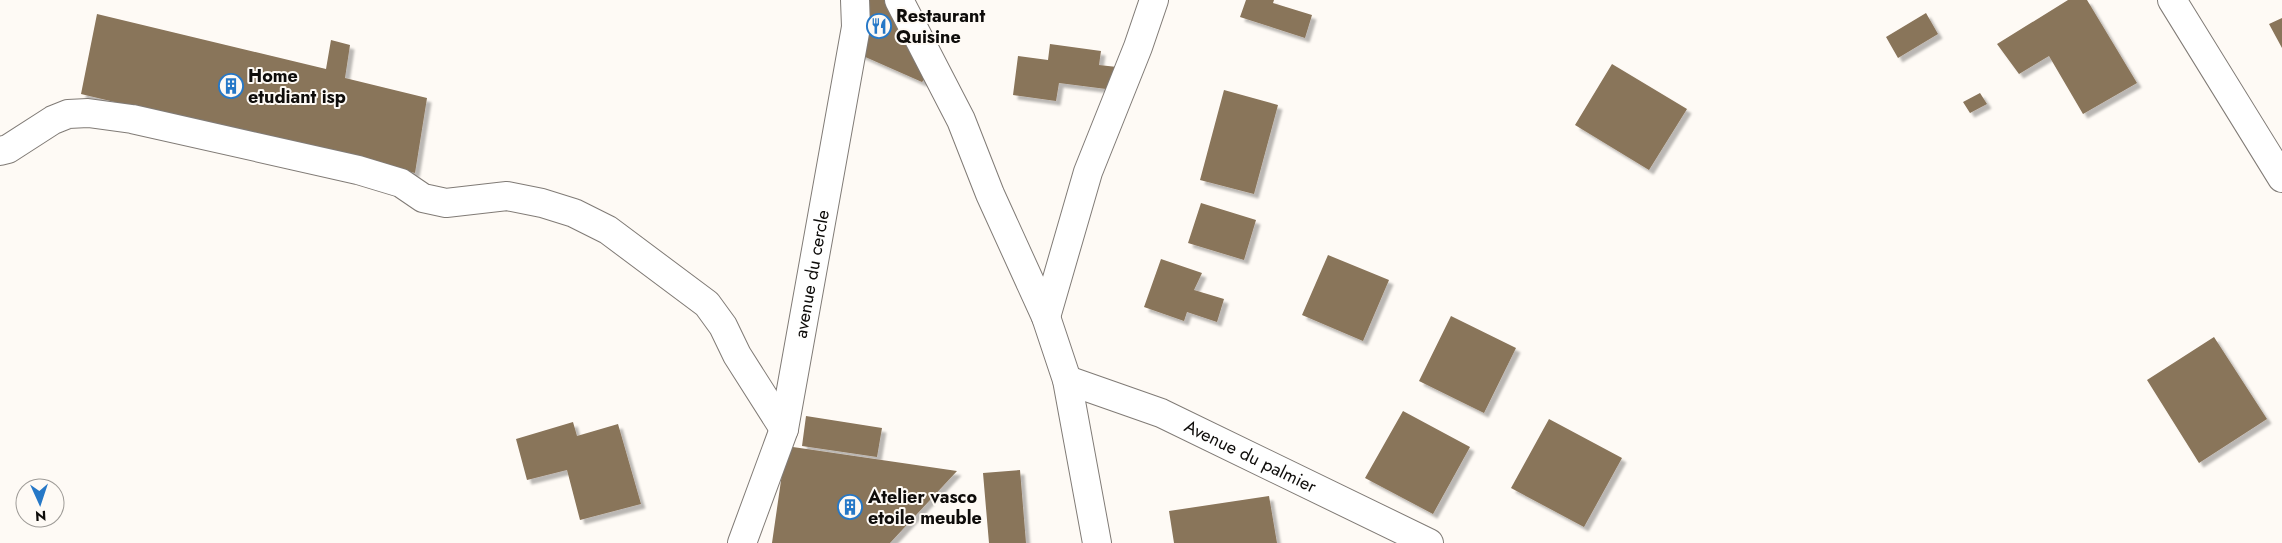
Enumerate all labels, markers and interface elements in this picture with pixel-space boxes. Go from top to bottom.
place label: Restaurant Quisine [896,3,985,50]
restaurant icon: Restaurant Quisine [866,13,892,39]
place label: Home etudiant isp [248,63,346,110]
building icon: Home etudiant isp [218,73,244,99]
street label: avenue du cercle [788,208,836,340]
street label: Avenue du palmier [1180,413,1322,500]
north arrow [15,478,65,528]
place label: Atelier vasco etoile meuble [867,484,982,531]
building icon: Atelier vasco etoile meuble [837,494,863,520]
text: N [35,506,47,526]

